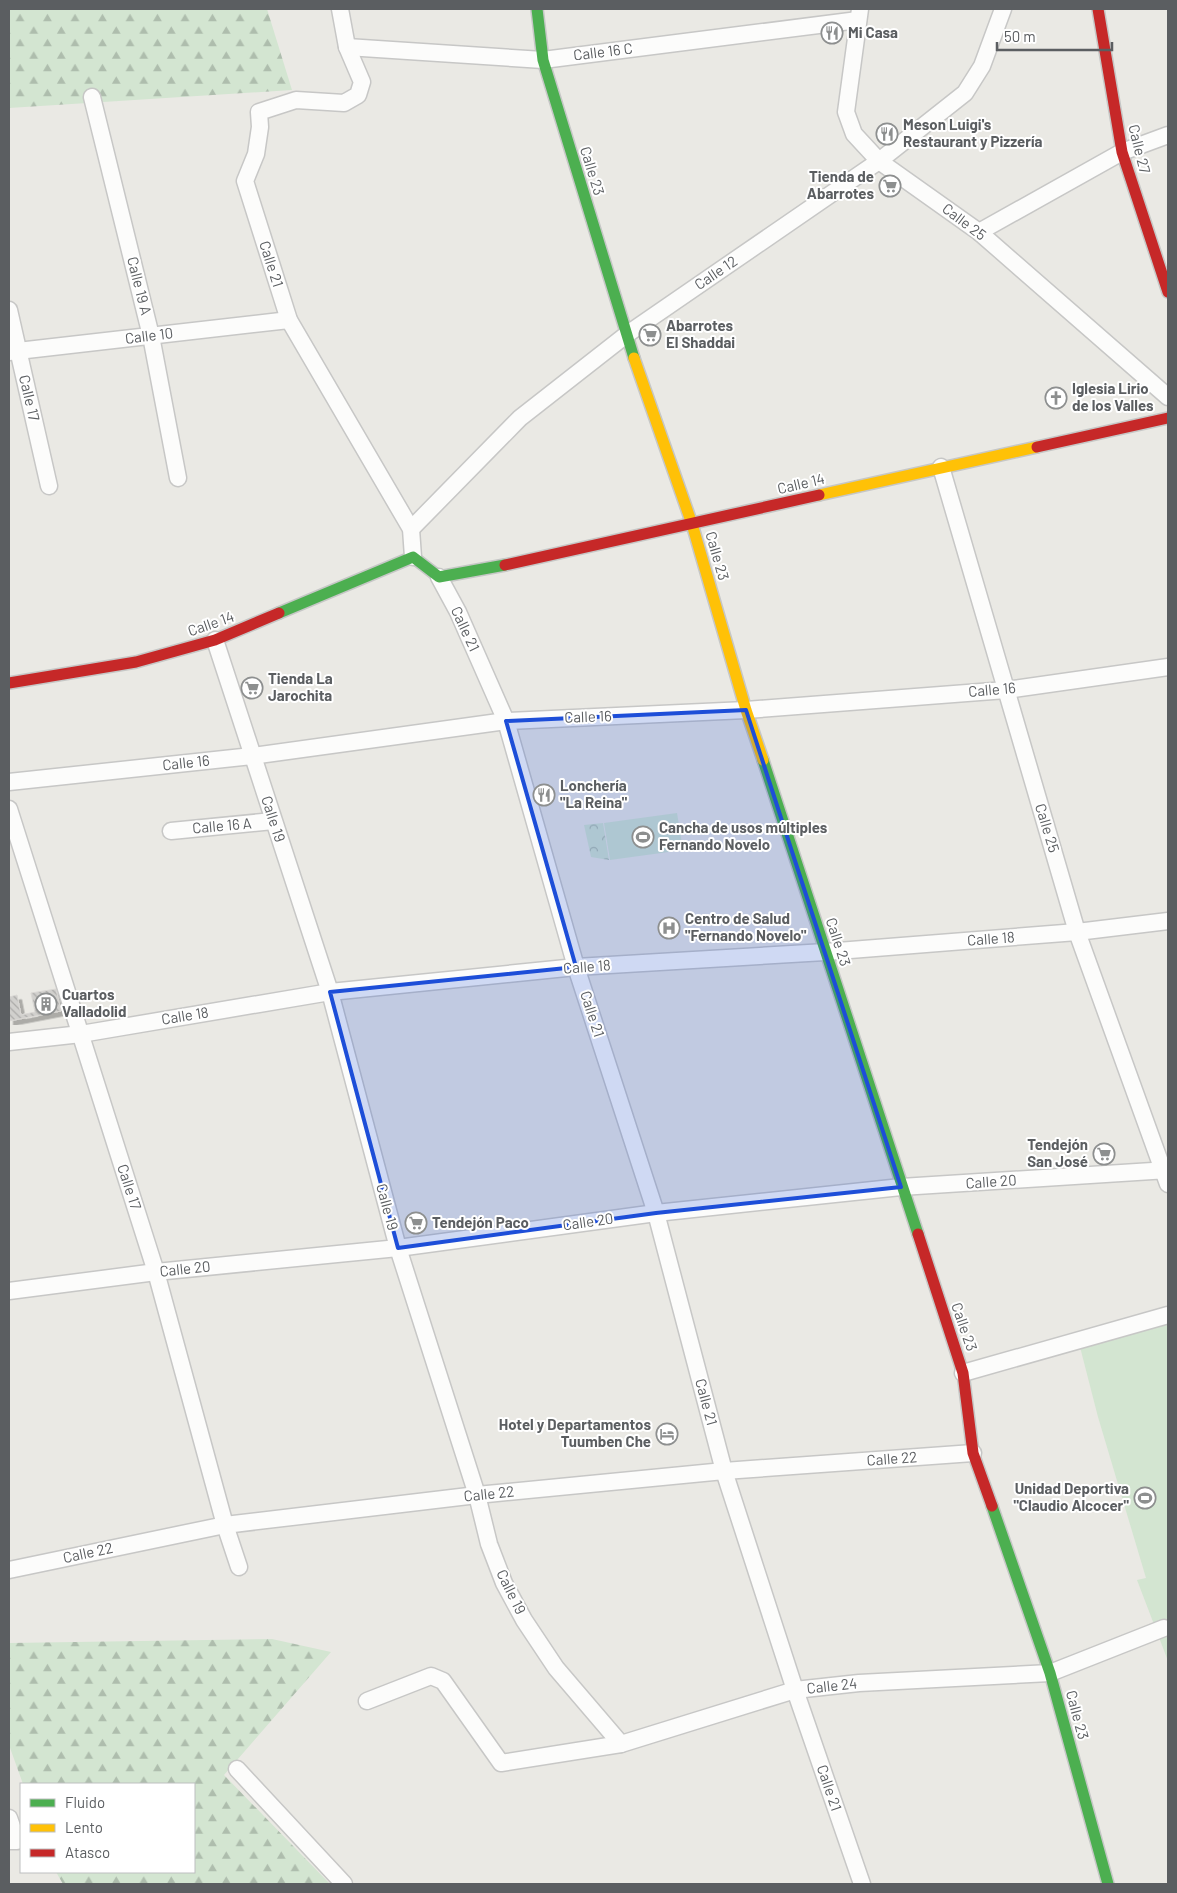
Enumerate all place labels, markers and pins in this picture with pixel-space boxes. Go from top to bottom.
restaurant icon: Mi Casa [820,21,844,45]
place label: Mi Casa [848,23,898,41]
place label: Meson Luigi's Restaurant y Pizzería [903,115,1043,150]
restaurant icon: Meson Luigi's Restaurant y Pizzería [875,122,899,146]
place label: Tienda de Abarrotes [807,167,874,202]
supermarket icon: Tienda de Abarrotes [878,174,902,198]
place label: Abarrotes El Shaddai [666,316,735,351]
supermarket icon: Abarrotes El Shaddai [638,323,662,347]
place label: Iglesia Lirio de los Valles [1072,379,1154,414]
church icon: Iglesia Lirio de los Valles [1044,386,1068,410]
place label: Tienda La Jarochita [268,669,333,704]
supermarket icon: Tienda La Jarochita [240,676,264,700]
place label: Lonchería "La Reina" [560,776,628,811]
restaurant icon: Lonchería "La Reina" [532,783,556,807]
place label: Cancha de usos múltiples Fernando Novelo [659,818,828,853]
sports icon: Cancha de usos múltiples Fernando Novelo [631,825,655,849]
place label: Centro de Salud "Fernando Novelo" [685,909,807,944]
hospital icon: Centro de Salud "Fernando Novelo" [657,916,681,940]
place label: Cuartos Valladolid [62,985,126,1020]
building icon: Cuartos Valladolid [34,992,58,1016]
place label: Tendejón San José [1027,1135,1088,1170]
supermarket icon: Tendejón San José [1092,1142,1116,1166]
supermarket icon: Tendejón Paco [404,1211,428,1235]
place label: Tendejón Paco [432,1213,529,1231]
place label: Hotel y Departamentos Tuumben Che [499,1415,651,1450]
hotel icon: Hotel y Departamentos Tuumben Che [655,1422,679,1446]
place label: Unidad Deportiva "Claudio Alcocer" [1013,1479,1130,1514]
sports icon: Unidad Deportiva "Claudio Alcocer" [1133,1486,1157,1510]

